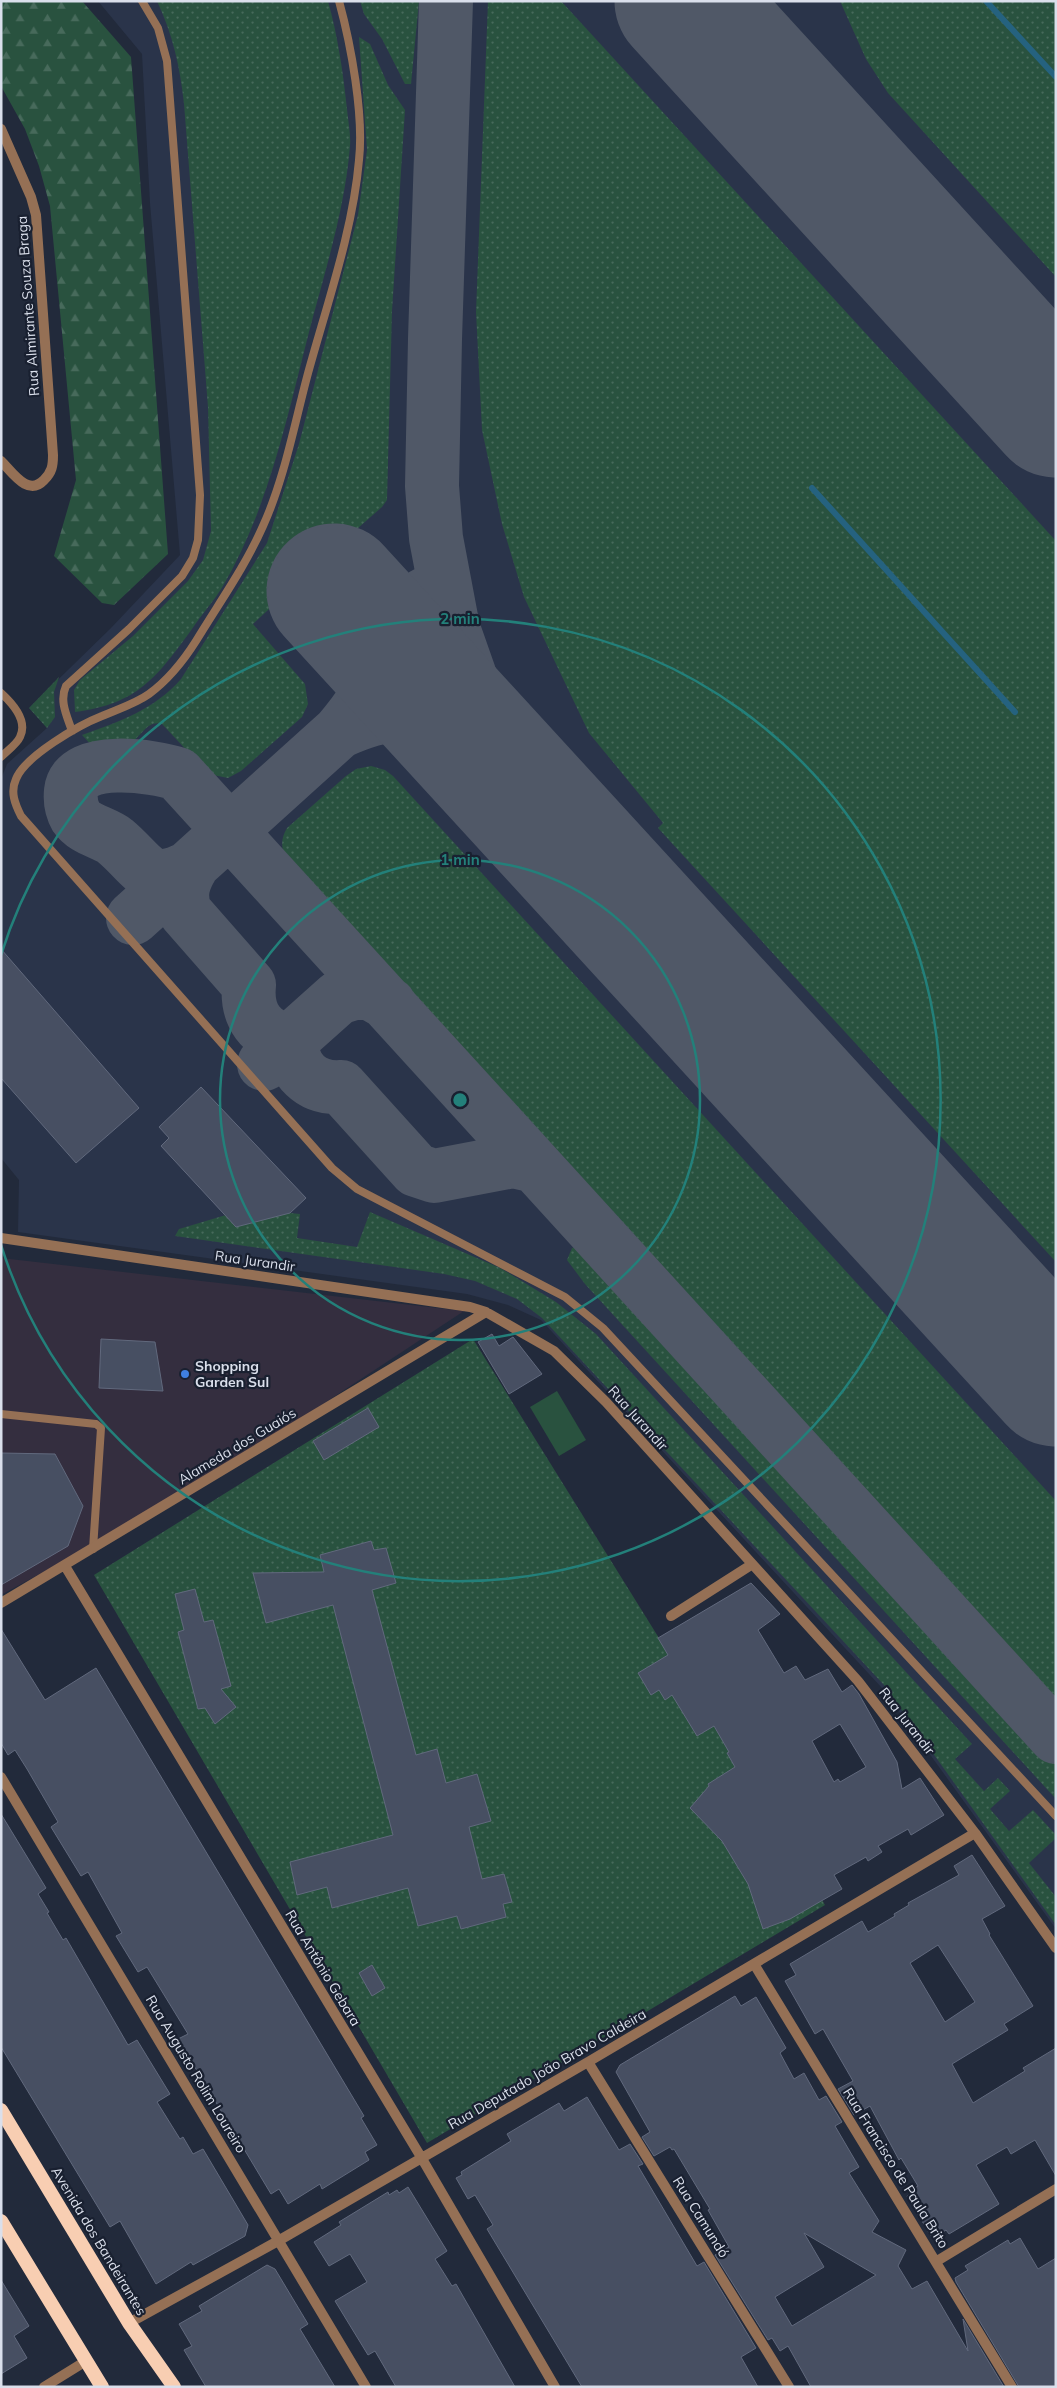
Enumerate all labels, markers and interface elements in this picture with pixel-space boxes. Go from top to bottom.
street label: Rua Almirante Souza Braga [13,215,43,397]
text: 2 min [440,609,480,628]
text: 1 min [440,850,480,869]
centre of rings [451,1091,469,1109]
street label: Rua Jurandir [214,1246,297,1276]
place label: Shopping Garden Sul [195,1357,269,1391]
marker: Shopping Garden Sul [179,1368,191,1380]
street label: Rua Jurandir [604,1382,672,1455]
street label: Alameda dos Guaiós [175,1404,299,1488]
street label: Rua Jurandir [875,1684,940,1759]
street label: Rua Antônio Gebara [281,1907,365,2029]
street label: Rua Augusto Rolim Loureiro [142,1992,250,2156]
street label: Rua Deputado João Bravo Caldeira [445,2005,649,2133]
street label: Rua Francisco de Paula Brito [839,2084,953,2252]
street label: Avenida dos Bandeirantes [47,2163,151,2319]
street label: Rua Camundó [669,2173,733,2261]

